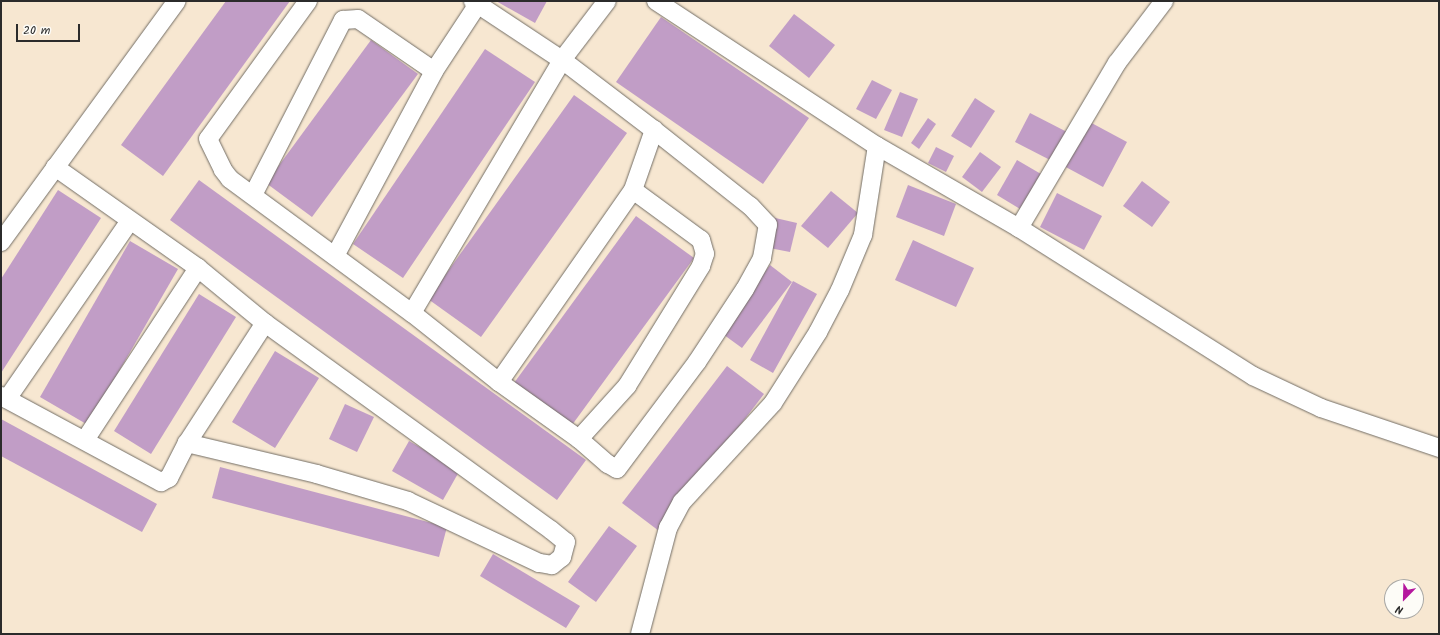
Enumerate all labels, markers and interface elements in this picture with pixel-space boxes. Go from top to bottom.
scale bar [18,16,82,42]
text: 20 m [23,21,50,40]
north arrow [1384,579,1424,619]
text: N [1393,599,1406,619]

